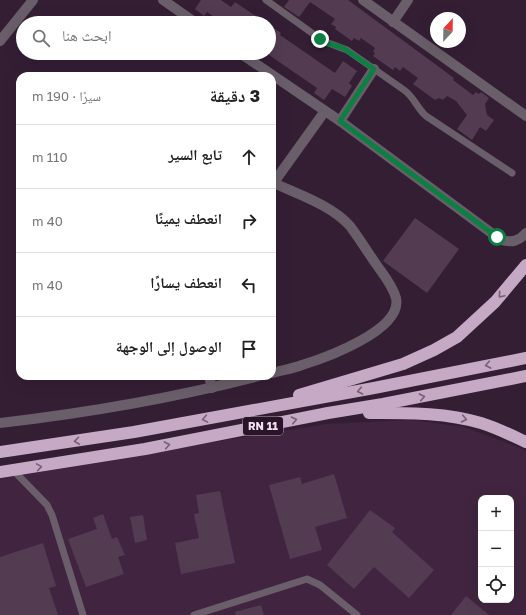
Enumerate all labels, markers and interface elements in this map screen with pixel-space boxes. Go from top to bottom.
north arrow [430,12,466,48]
search box [16,16,276,60]
text: ابحث هنا [62,26,112,44]
icon: search [30,27,52,49]
route end [311,30,329,48]
text: 3 دقيقة [210,85,260,106]
text: سيرًا · 190 m [32,88,101,104]
text: تابع السير [168,145,222,163]
icon: ahead [238,146,260,168]
text: 110 m [32,149,67,165]
text: انعطف يمينًا [155,209,222,227]
icon: right [238,210,260,232]
text: 40 m [32,213,63,229]
route start [488,228,506,246]
text: انعطف يسارًا [150,273,222,291]
icon: left [238,274,260,296]
text: 40 m [32,277,63,293]
one-way arrow [498,290,505,298]
text: الوصول إلى الوجهة [116,337,222,355]
icon: arrive [238,338,260,360]
one-way arrow [485,361,491,369]
one-way arrow [357,386,363,394]
one-way arrow [419,393,425,401]
one-way arrow [461,414,467,423]
one-way arrow [202,415,208,423]
one-way arrow [291,416,297,424]
road number: RN 11 [243,417,283,435]
one-way arrow [74,436,80,445]
one-way arrow [164,441,170,450]
one-way arrow [35,463,42,472]
map controls [478,495,514,603]
button: + [478,495,514,531]
button: − [478,531,514,567]
button: locate [478,567,514,603]

